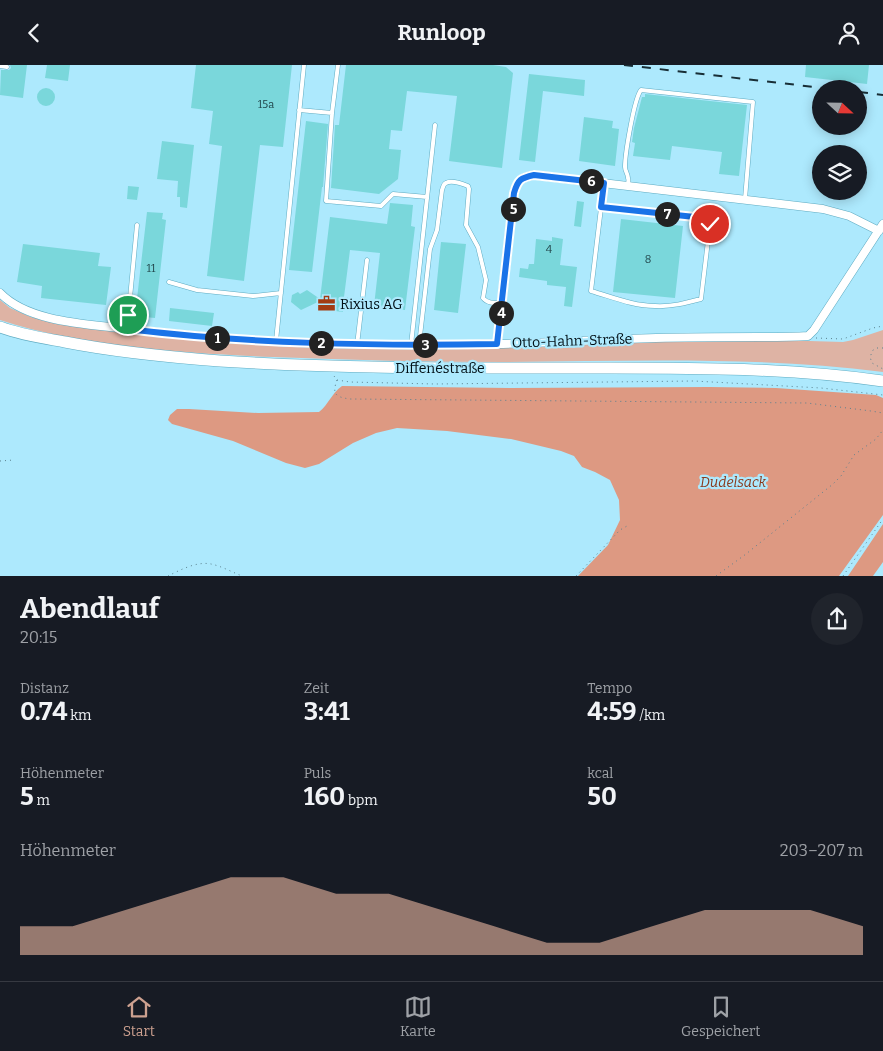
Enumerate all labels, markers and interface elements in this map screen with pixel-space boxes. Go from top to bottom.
icon: back [20,19,48,47]
text: Runloop [397,19,486,46]
icon: person [835,19,863,47]
north arrow [812,80,868,135]
map controls [812,80,867,200]
house number: 15a [258,98,274,111]
button: layers [812,145,867,200]
pin: 6 [578,169,604,193]
text: 6 [587,173,596,190]
pin: 5 [500,197,526,221]
text: 5 [510,201,517,218]
pin: 7 [654,201,680,227]
pin [689,203,731,245]
text: 7 [664,206,671,223]
icon: check [696,210,724,238]
house number: 4 [546,243,553,256]
house number: 8 [645,253,651,266]
house number: 11 [147,262,156,275]
pin [107,294,149,336]
office icon: Rixius AG [316,294,336,314]
place label: Rixius AG [340,296,403,313]
icon: arrive [114,301,142,329]
pin: 4 [488,301,514,325]
text: 4 [497,305,506,322]
pin: 1 [204,325,230,351]
text: 1 [214,330,221,347]
street label: Otto-Hahn-Straße [511,330,633,352]
pin: 2 [308,331,334,355]
pin: 3 [412,333,438,357]
text: 2 [318,335,325,352]
text: 3 [421,337,430,354]
street label: Diffenéstraße [395,360,485,377]
park label: Dudelsack [700,474,766,491]
text: Abendlauf [20,592,159,625]
button: share [811,593,863,645]
text: 20:15 [20,628,57,647]
text: Distanz [20,680,69,697]
text: Zeit [304,680,329,697]
text: Tempo [587,680,632,697]
text: 0.74 [20,697,67,727]
text: 3:41 [304,697,350,727]
text: 4:59 [587,697,637,727]
text: km [67,707,91,724]
text: /km [637,707,665,724]
text: Höhenmeter [20,765,104,782]
text: Puls [304,765,331,782]
text: kcal [587,765,613,782]
text: 5 [20,782,34,812]
text: 160 [304,782,345,812]
text: 50 [587,782,617,812]
text: m [34,792,50,809]
text: bpm [345,792,378,809]
text: Höhenmeter [20,841,116,860]
text: 203–207 m [780,841,863,860]
tab: Start [123,993,155,1040]
tab: Karte [400,993,436,1040]
tab: Gespeichert [681,993,760,1040]

